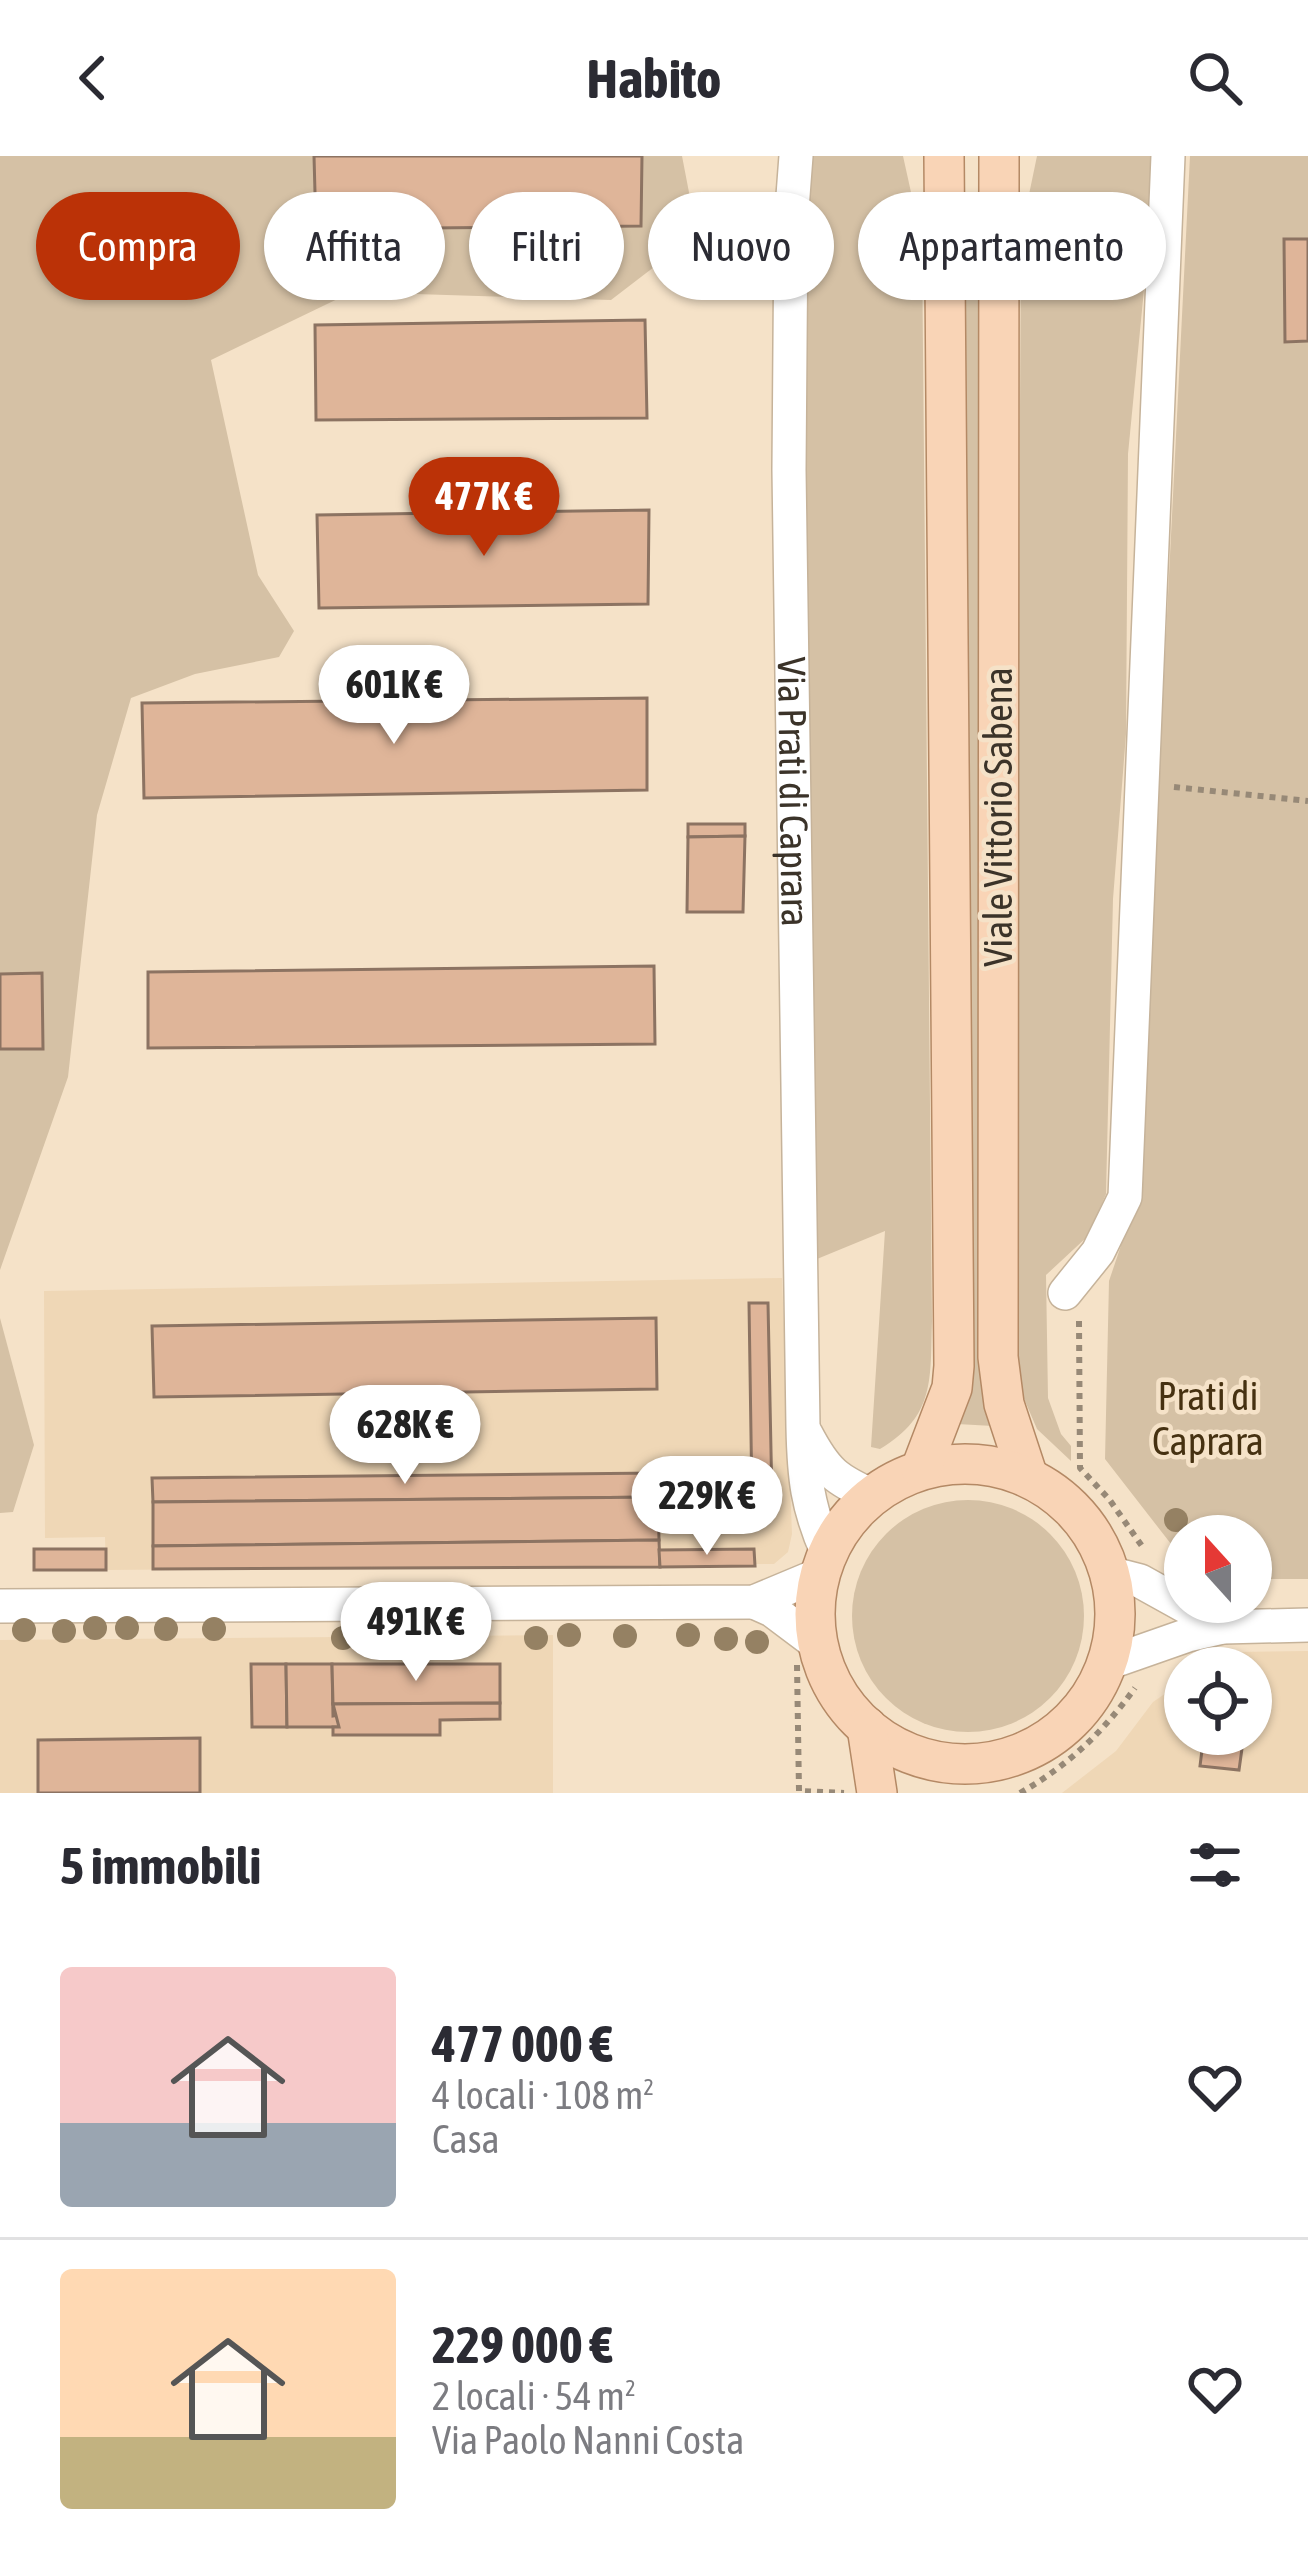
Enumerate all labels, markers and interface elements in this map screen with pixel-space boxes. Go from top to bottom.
icon: back [60,45,126,111]
icon: search [1182,45,1248,111]
text: Habito [587,48,721,109]
chip: Compra [36,192,240,300]
chip: Affitta [264,192,445,300]
chip: Filtri [469,192,624,300]
chip: Nuovo [648,192,834,300]
chip: Appartamento [858,192,1166,300]
pin: 477K € [386,457,582,559]
text: 477K € [436,474,533,518]
pin: 601K € [296,645,492,747]
street label: Via Prati di Caprara [770,656,818,927]
text: 601K € [346,662,443,706]
street label: Viale Vittorio Sabena [976,667,1020,967]
park label: Prati di Caprara [1152,1374,1264,1463]
pin: 628K € [307,1385,503,1487]
text: 628K € [357,1402,454,1446]
pin: 229K € [609,1456,805,1558]
text: 229K € [659,1473,756,1517]
north arrow [1164,1515,1272,1623]
map controls [1164,1515,1272,1755]
pin: 491K € [318,1582,514,1684]
text: 491K € [368,1599,465,1643]
button: locate [1164,1647,1272,1755]
icon: filters [1182,1832,1248,1898]
text: 5 immobili [60,1836,261,1895]
text: 477 000 € [432,2014,613,2073]
icon: home [156,2015,300,2159]
icon: heart [1182,2054,1248,2120]
text: 4 locali · 108 m² [432,2073,654,2117]
text: Casa [432,2117,500,2161]
text: 229 000 € [432,2315,613,2374]
icon: home [156,2317,300,2461]
icon: heart [1182,2356,1248,2422]
text: 2 locali · 54 m² [432,2374,636,2418]
text: Via Paolo Nanni Costa [432,2418,744,2462]

